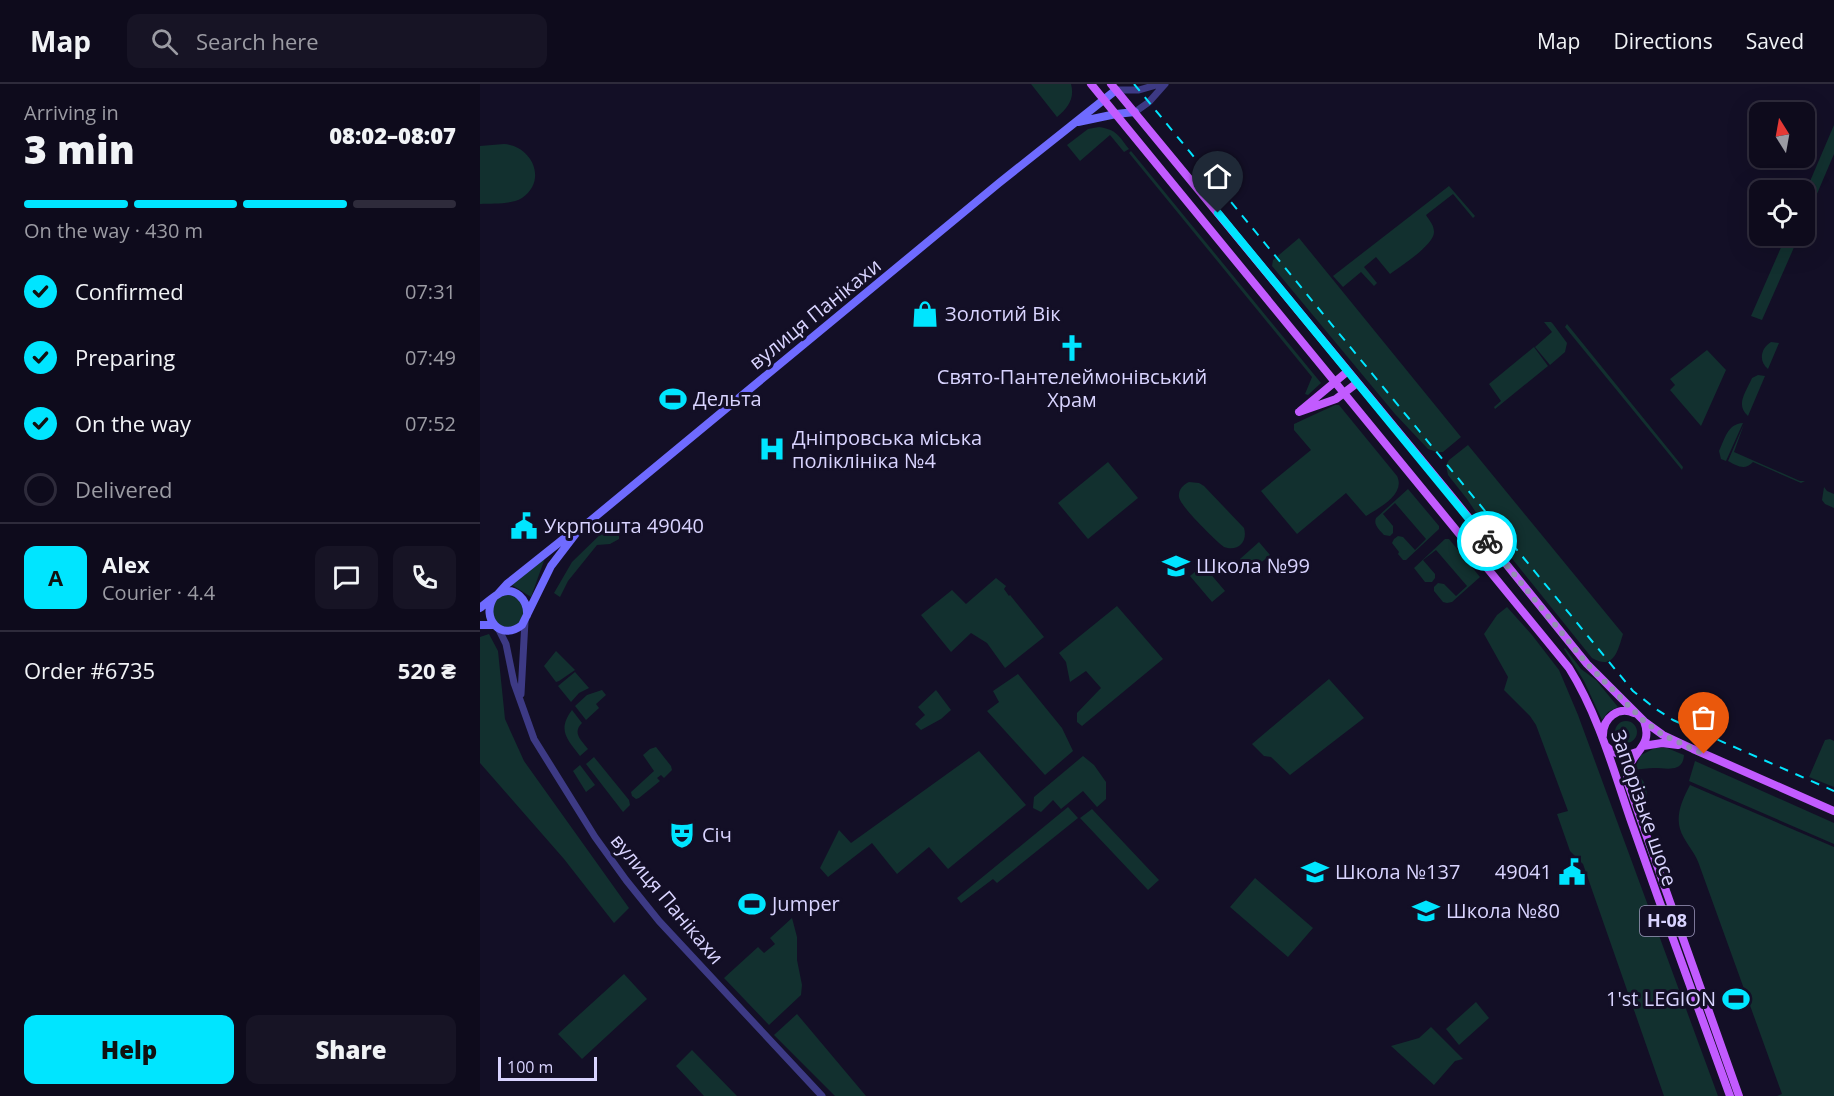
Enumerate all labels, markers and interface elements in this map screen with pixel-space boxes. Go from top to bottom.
search box [127,14,547,68]
text: Map [30,22,91,60]
icon: search [148,25,181,58]
text: Search here [196,26,319,56]
text: Map [1537,27,1580,55]
text: Directions [1613,27,1713,55]
text: Saved [1746,27,1804,55]
text: Arriving in [24,99,119,126]
north arrow [1749,102,1815,168]
map controls [1749,102,1815,246]
text: 08:02–08:07 [329,120,456,150]
text: 3 min [24,122,135,175]
pin [1192,151,1243,213]
icon: home [1201,160,1234,193]
button: locate [1749,180,1815,246]
text: On the way · 430 m [24,217,203,244]
street label: вулиця Панікахи [743,252,886,375]
icon: check [24,275,57,308]
text: Confirmed [75,276,184,306]
text: 07:31 [405,278,456,305]
shop icon: Золотий Вік [910,299,940,329]
place label: Золотий Вік [945,300,1061,327]
church icon: Свято-Пантелеймонівський Храм [1057,333,1087,363]
icon: check [24,341,57,374]
text: Preparing [75,342,175,372]
text: 07:49 [405,344,456,371]
place label: Свято-Пантелеймонівський Храм [937,363,1207,413]
sports icon: Дельта [658,384,688,414]
place label: Дельта [693,385,762,412]
icon: check [24,407,57,440]
text: On the way [75,408,191,438]
text: 07:52 [405,410,456,437]
place label: Дніпровська міська поліклініка №4 [792,424,982,474]
hospital icon: Дніпровська міська поліклініка №4 [757,434,787,464]
text: Delivered [75,474,173,504]
public building icon: Укрпошта 49040 [509,511,539,541]
courier [1457,511,1517,571]
place label: Укрпошта 49040 [544,512,704,539]
icon: bike [1471,525,1504,558]
button: chat [315,546,378,609]
button: phone [393,546,456,609]
text: Alex [102,549,150,579]
school or university icon: Школа №99 [1161,551,1191,581]
place label: Школа №99 [1196,552,1310,579]
text: A [48,562,63,592]
text: Courier · 4.4 [102,579,215,606]
text: Order #6735 [24,655,155,685]
text: 520 ₴ [398,655,456,685]
pin [1678,692,1729,754]
icon: bag [1687,701,1720,734]
street label: Запорізьке шосе [1605,726,1684,889]
theatre icon: Січ [667,820,697,850]
place label: Січ [702,821,732,848]
street label: вулиця Панікахи [605,828,730,970]
school or university icon: Школа №137 [1300,857,1330,887]
public building icon: 49041 [1557,857,1587,887]
place label: Школа №137 [1335,858,1460,885]
place label: 49041 [1495,858,1552,885]
sports icon: Jumper [737,889,767,919]
place label: Jumper [770,890,840,917]
school or university icon: Школа №80 [1411,896,1441,926]
place label: Школа №80 [1446,897,1560,924]
road number: Н-08 [1640,906,1694,936]
sports icon: 1'st LEGION [1721,984,1751,1014]
place label: 1'st LEGION [1606,985,1716,1012]
button: Help [24,1015,234,1084]
button: Share [246,1015,456,1084]
scale bar [498,1054,597,1082]
text: 100 m [507,1056,553,1078]

